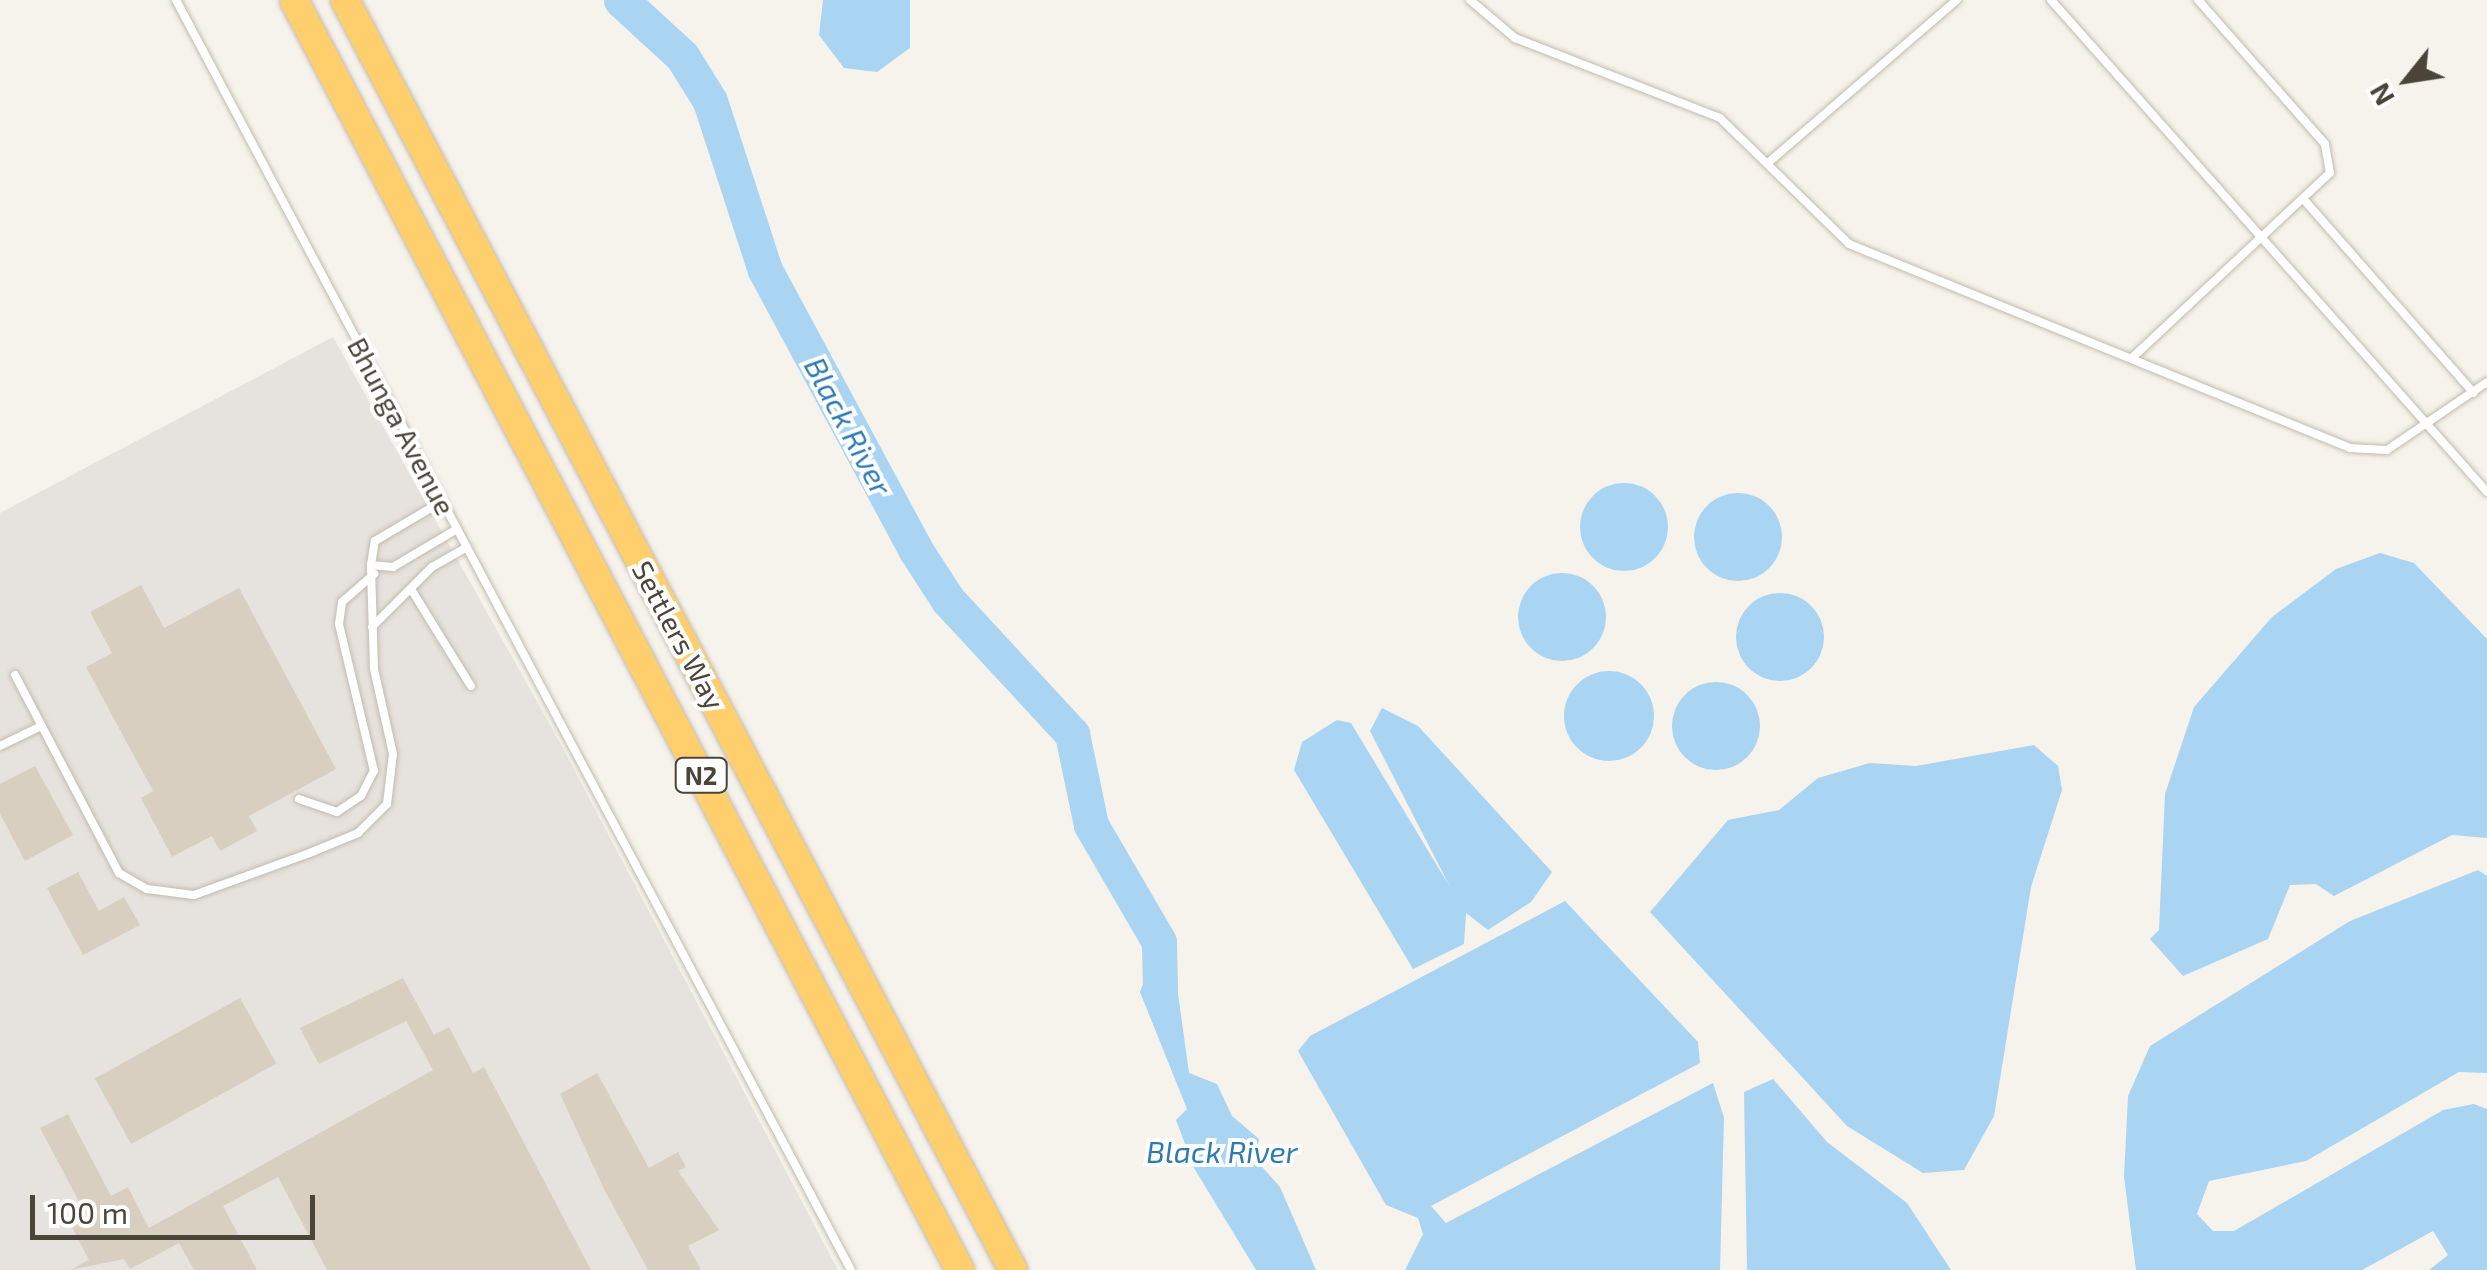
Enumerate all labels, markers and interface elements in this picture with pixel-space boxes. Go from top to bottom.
north arrow [2357,30,2457,130]
text: N [2361,78,2401,112]
street label: Bhunga Avenue [341,331,463,521]
water label: Black River [798,351,900,501]
street label: Settlers Way [626,555,732,715]
road number: N2 [674,755,728,795]
water label: Black River [1146,1133,1298,1169]
scale bar [35,1175,320,1237]
text: 100 m [47,1194,128,1230]

